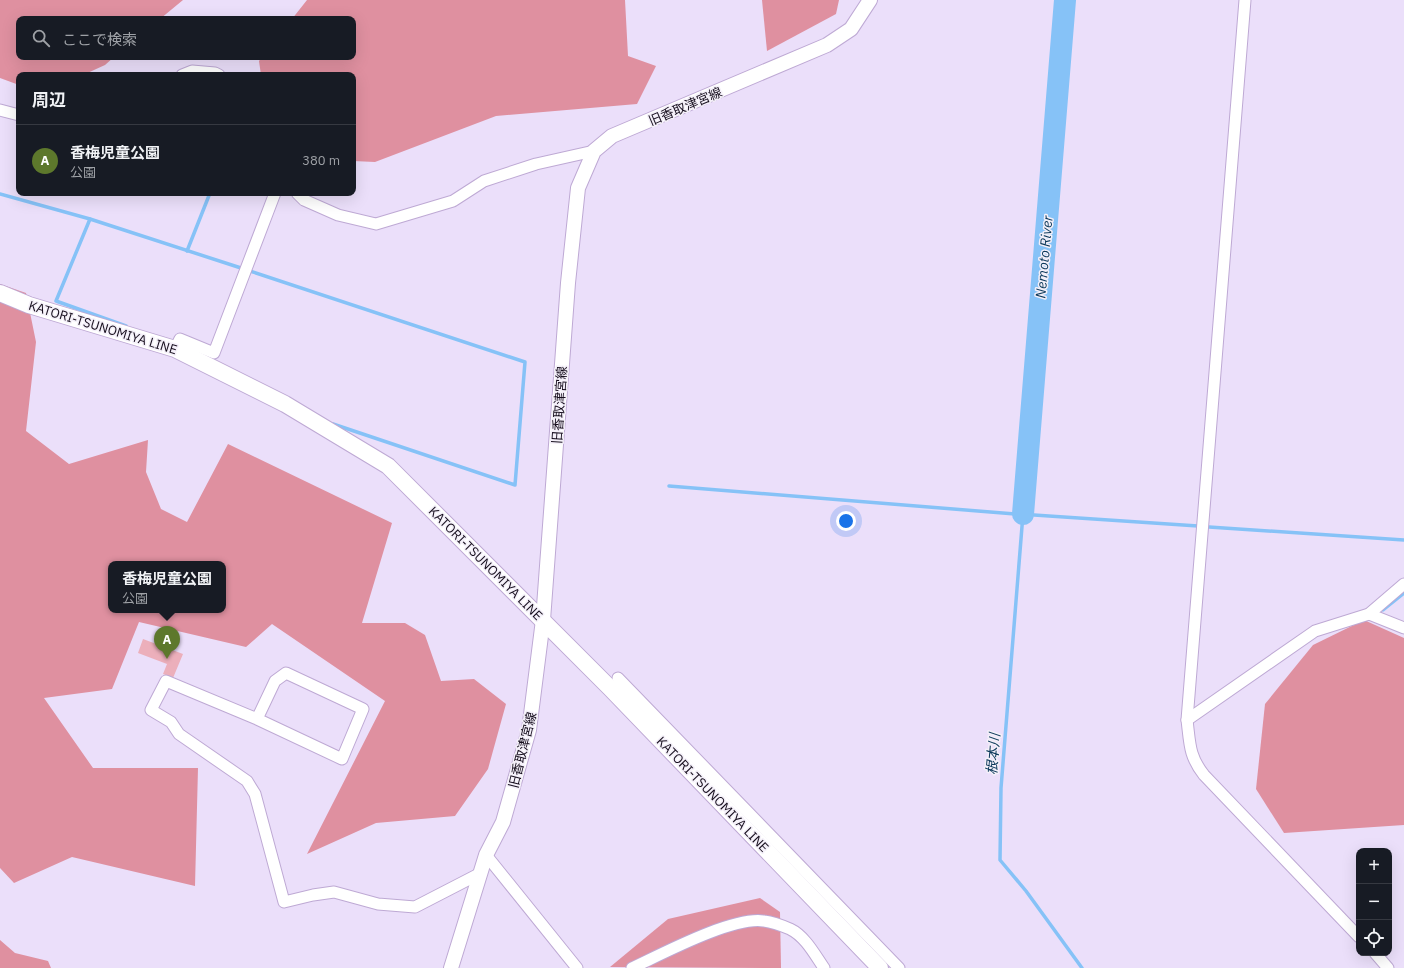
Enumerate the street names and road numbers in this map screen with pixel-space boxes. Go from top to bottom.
street label: 旧香取津宮線 [646,83,724,130]
street label: KATORI-TSUNOMIYA LINE [27,297,179,358]
street label: 旧香取津宮線 [548,366,571,445]
street label: KATORI-TSUNOMIYA LINE [425,503,546,624]
street label: 旧香取津宮線 [505,710,540,790]
street label: KATORI-TSUNOMIYA LINE [653,733,772,856]

